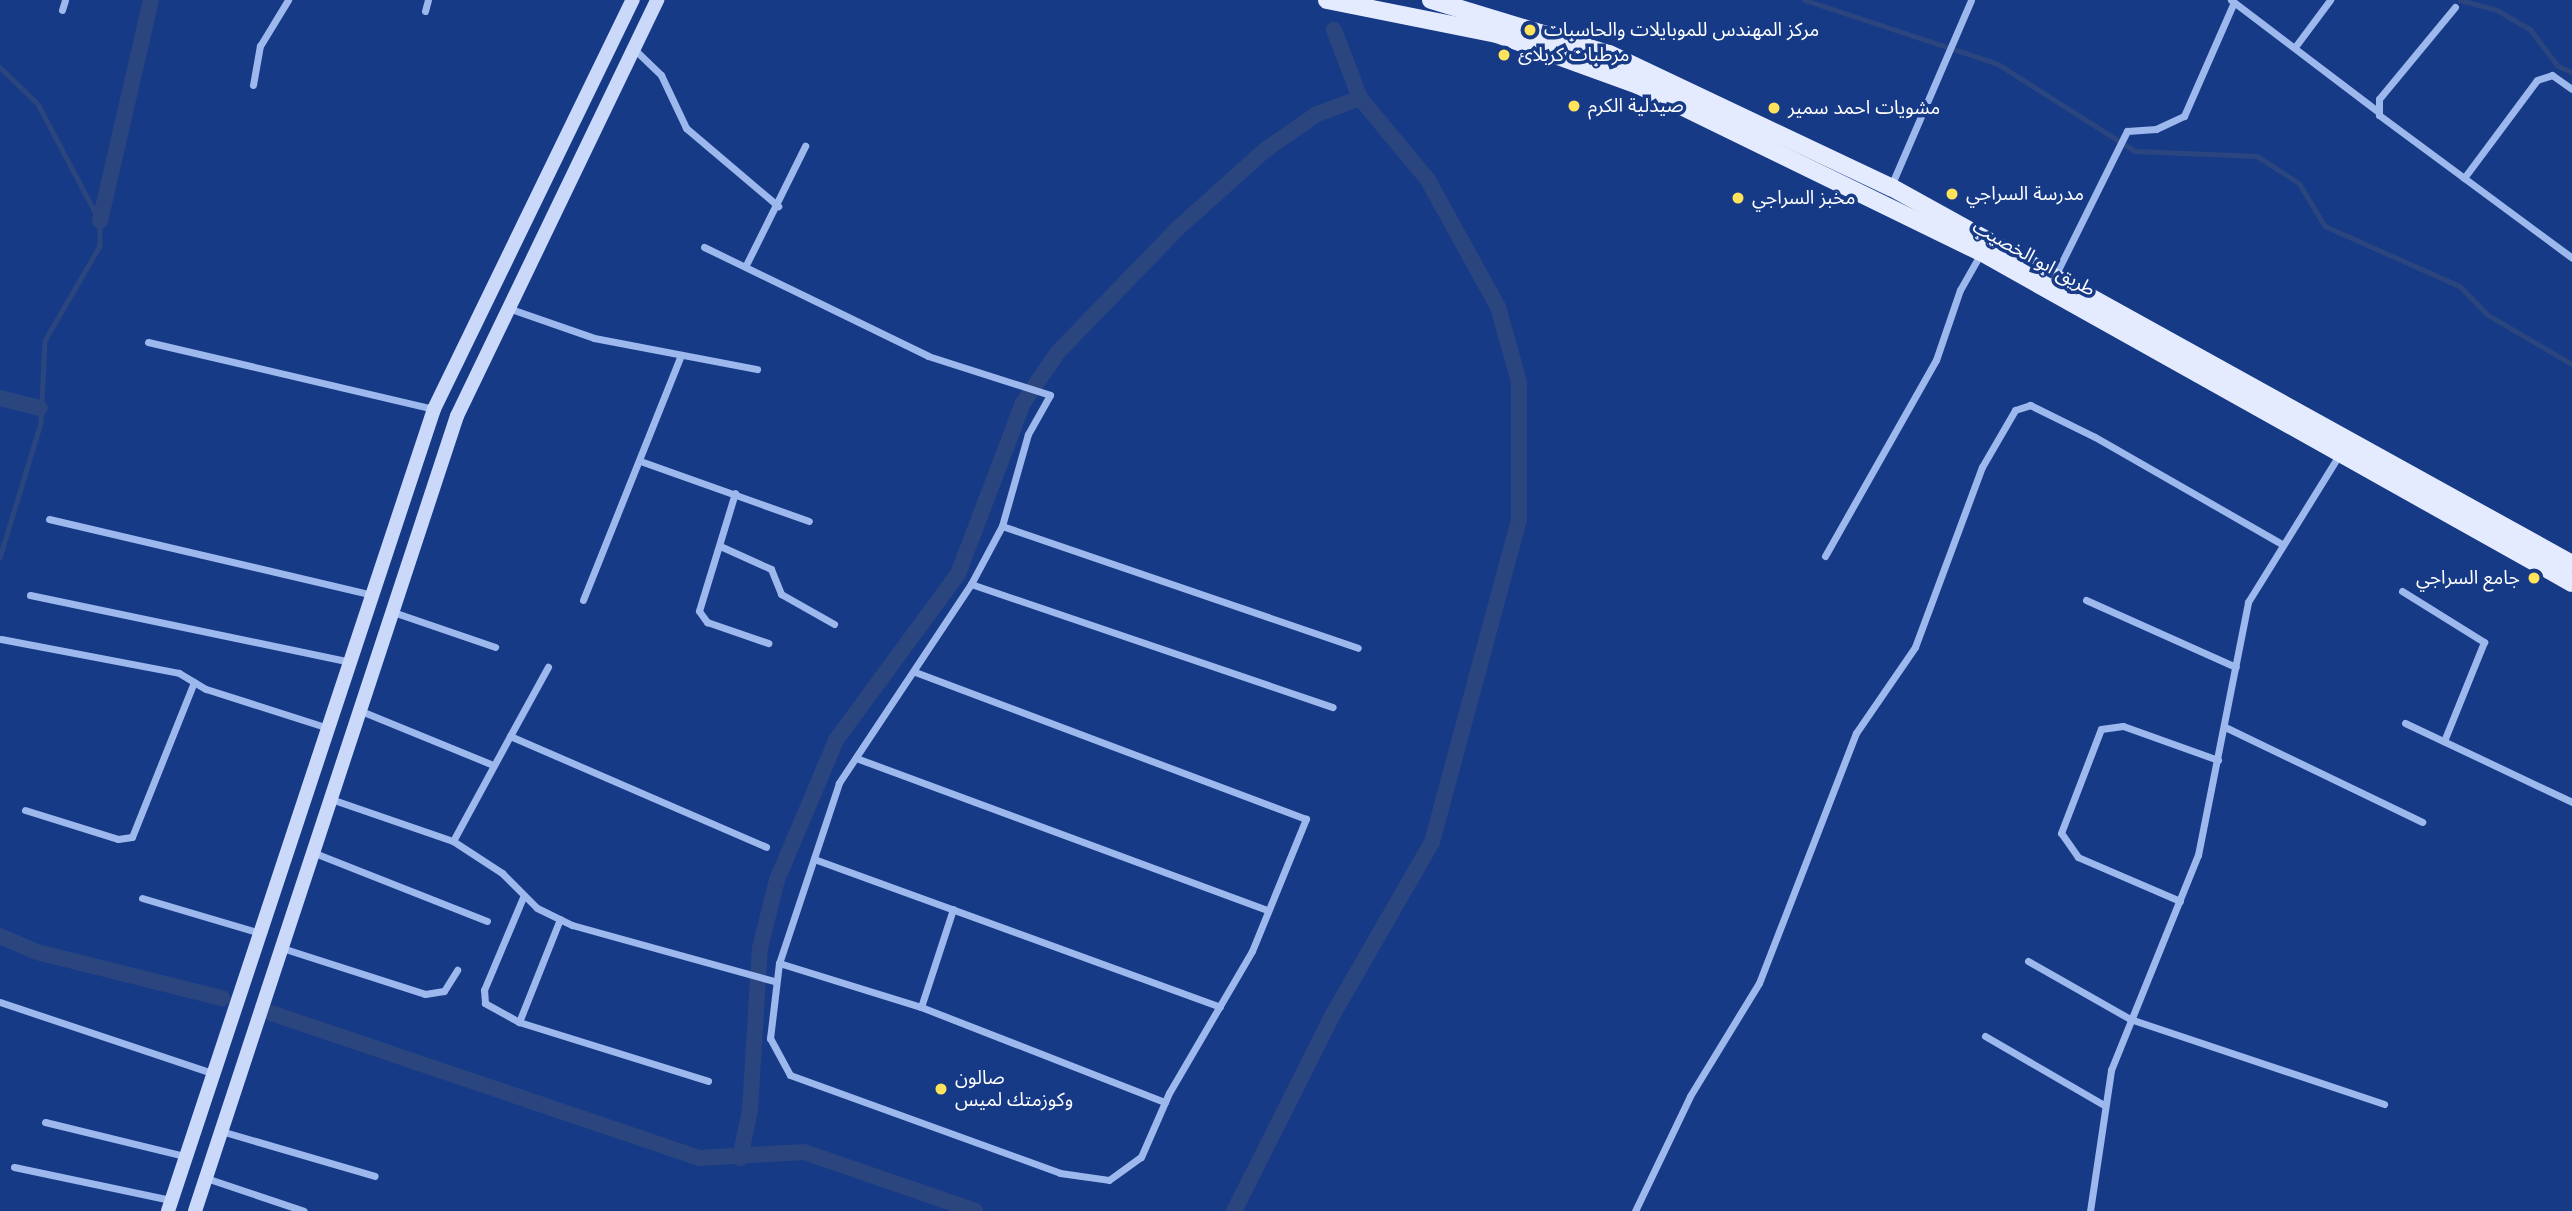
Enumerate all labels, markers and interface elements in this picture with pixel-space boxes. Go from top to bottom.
place label: مركز المهندس للموبايلات والحاسبات [1544,19,1819,41]
marker: مركز المهندس للموبايلات والحاسبات [1522,22,1538,38]
place label: مرطبات كربلائ [1518,44,1629,66]
marker: مرطبات كربلائ [1496,47,1512,63]
place label: صيدلية الكرم [1588,95,1684,117]
place label: مشويات احمد سمير [1788,97,1940,119]
marker: صيدلية الكرم [1566,98,1582,114]
marker: مشويات احمد سمير [1766,100,1782,116]
place label: مدرسة السراجي [1966,183,2084,205]
marker: مدرسة السراجي [1944,186,1960,202]
place label: مخبز السراجي [1752,187,1855,209]
marker: مخبز السراجي [1730,190,1746,206]
street label: طريق ابو الخصيب [1969,215,2099,301]
place label: جامع السراجي [2416,567,2520,589]
marker: جامع السراجي [2526,570,2542,586]
place label: صالون وكوزمتك لميس [955,1067,1073,1111]
marker: صالون وكوزمتك لميس [933,1081,949,1097]

